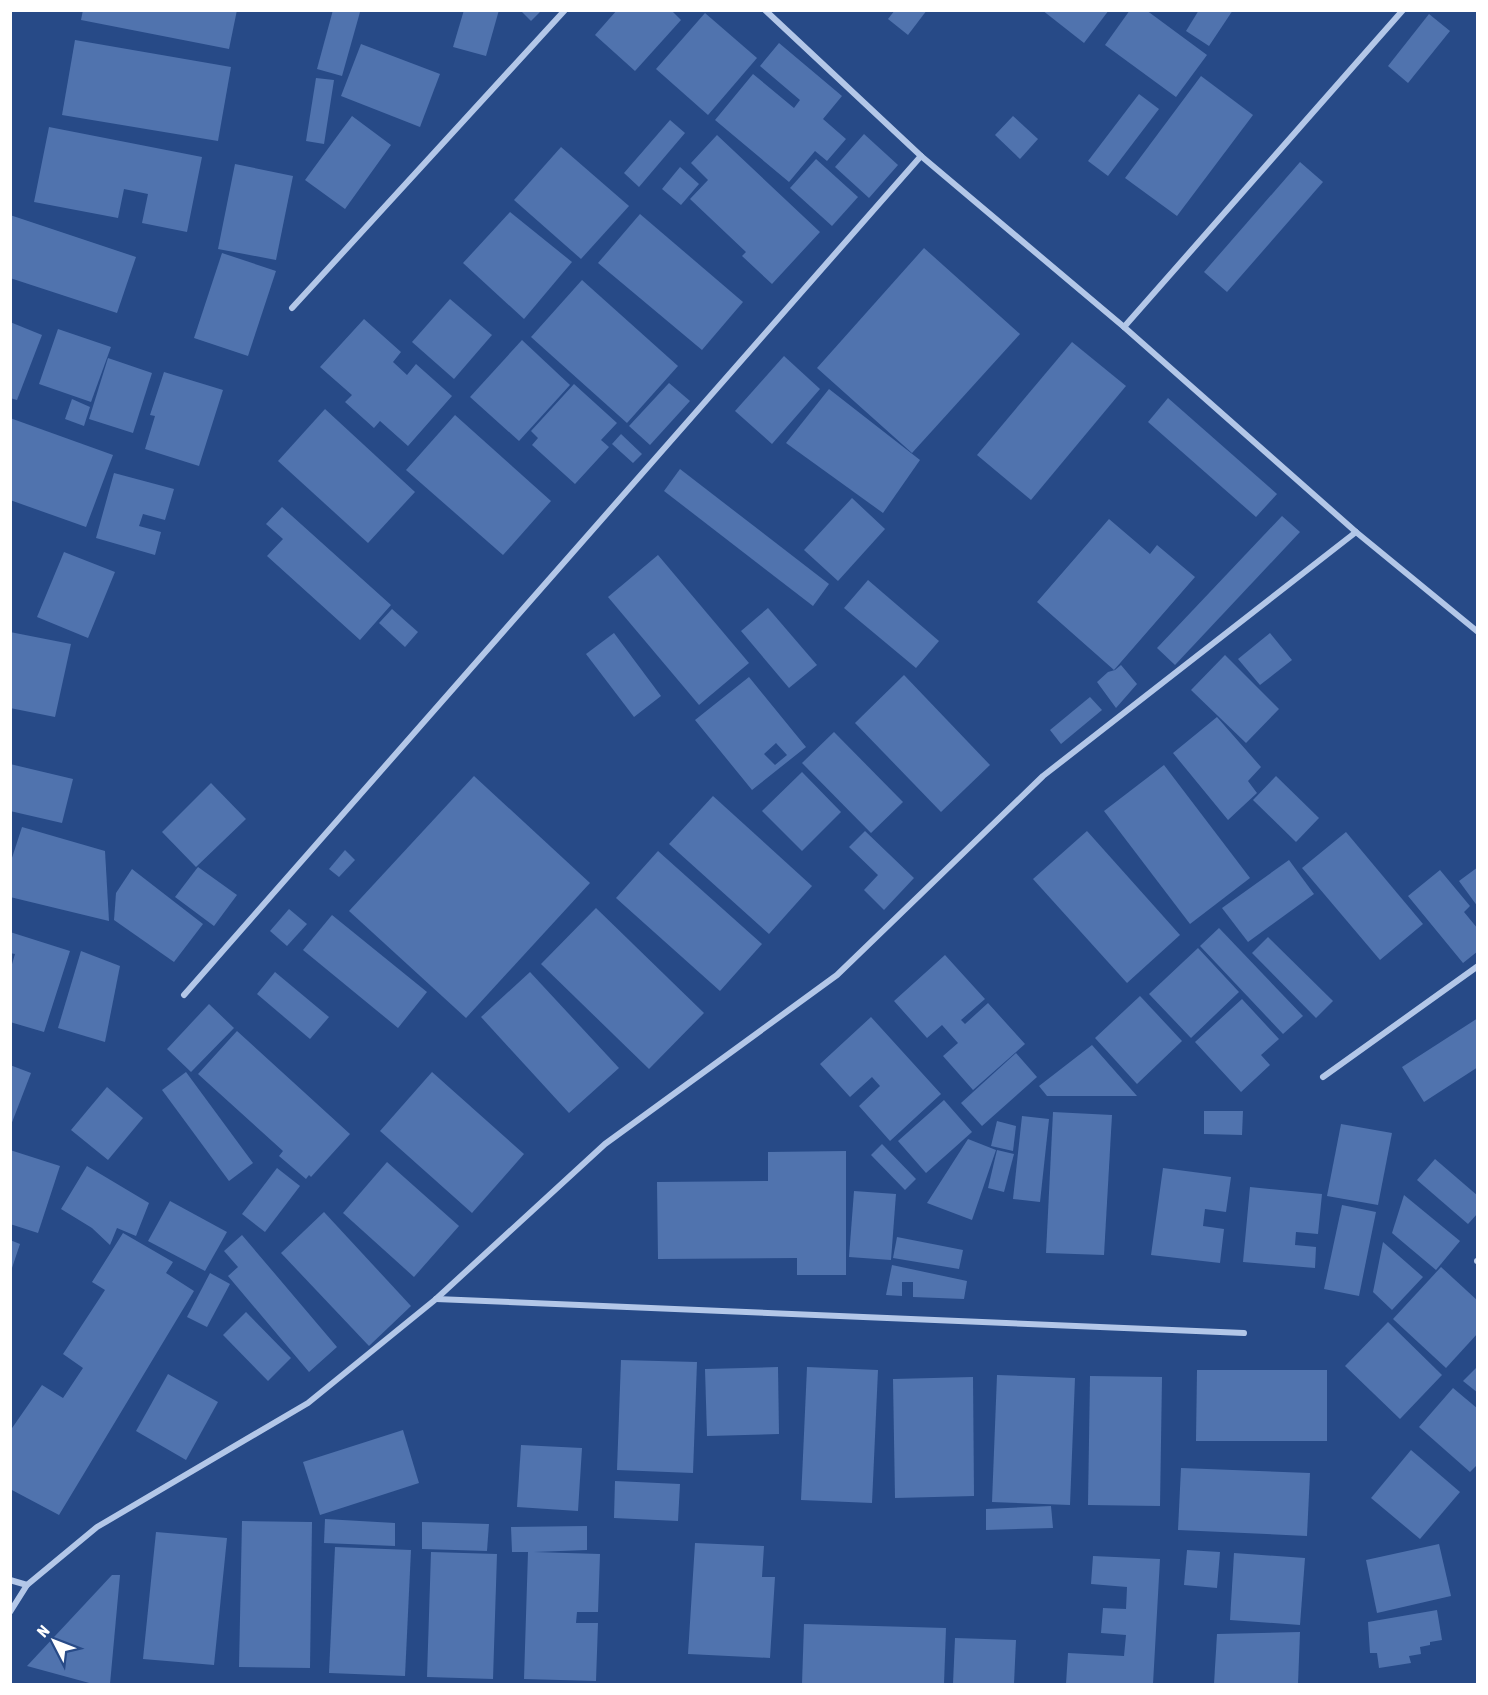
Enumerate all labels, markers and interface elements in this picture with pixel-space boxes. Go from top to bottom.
north arrow [24,1611,84,1671]
text: N [33,1621,53,1640]

